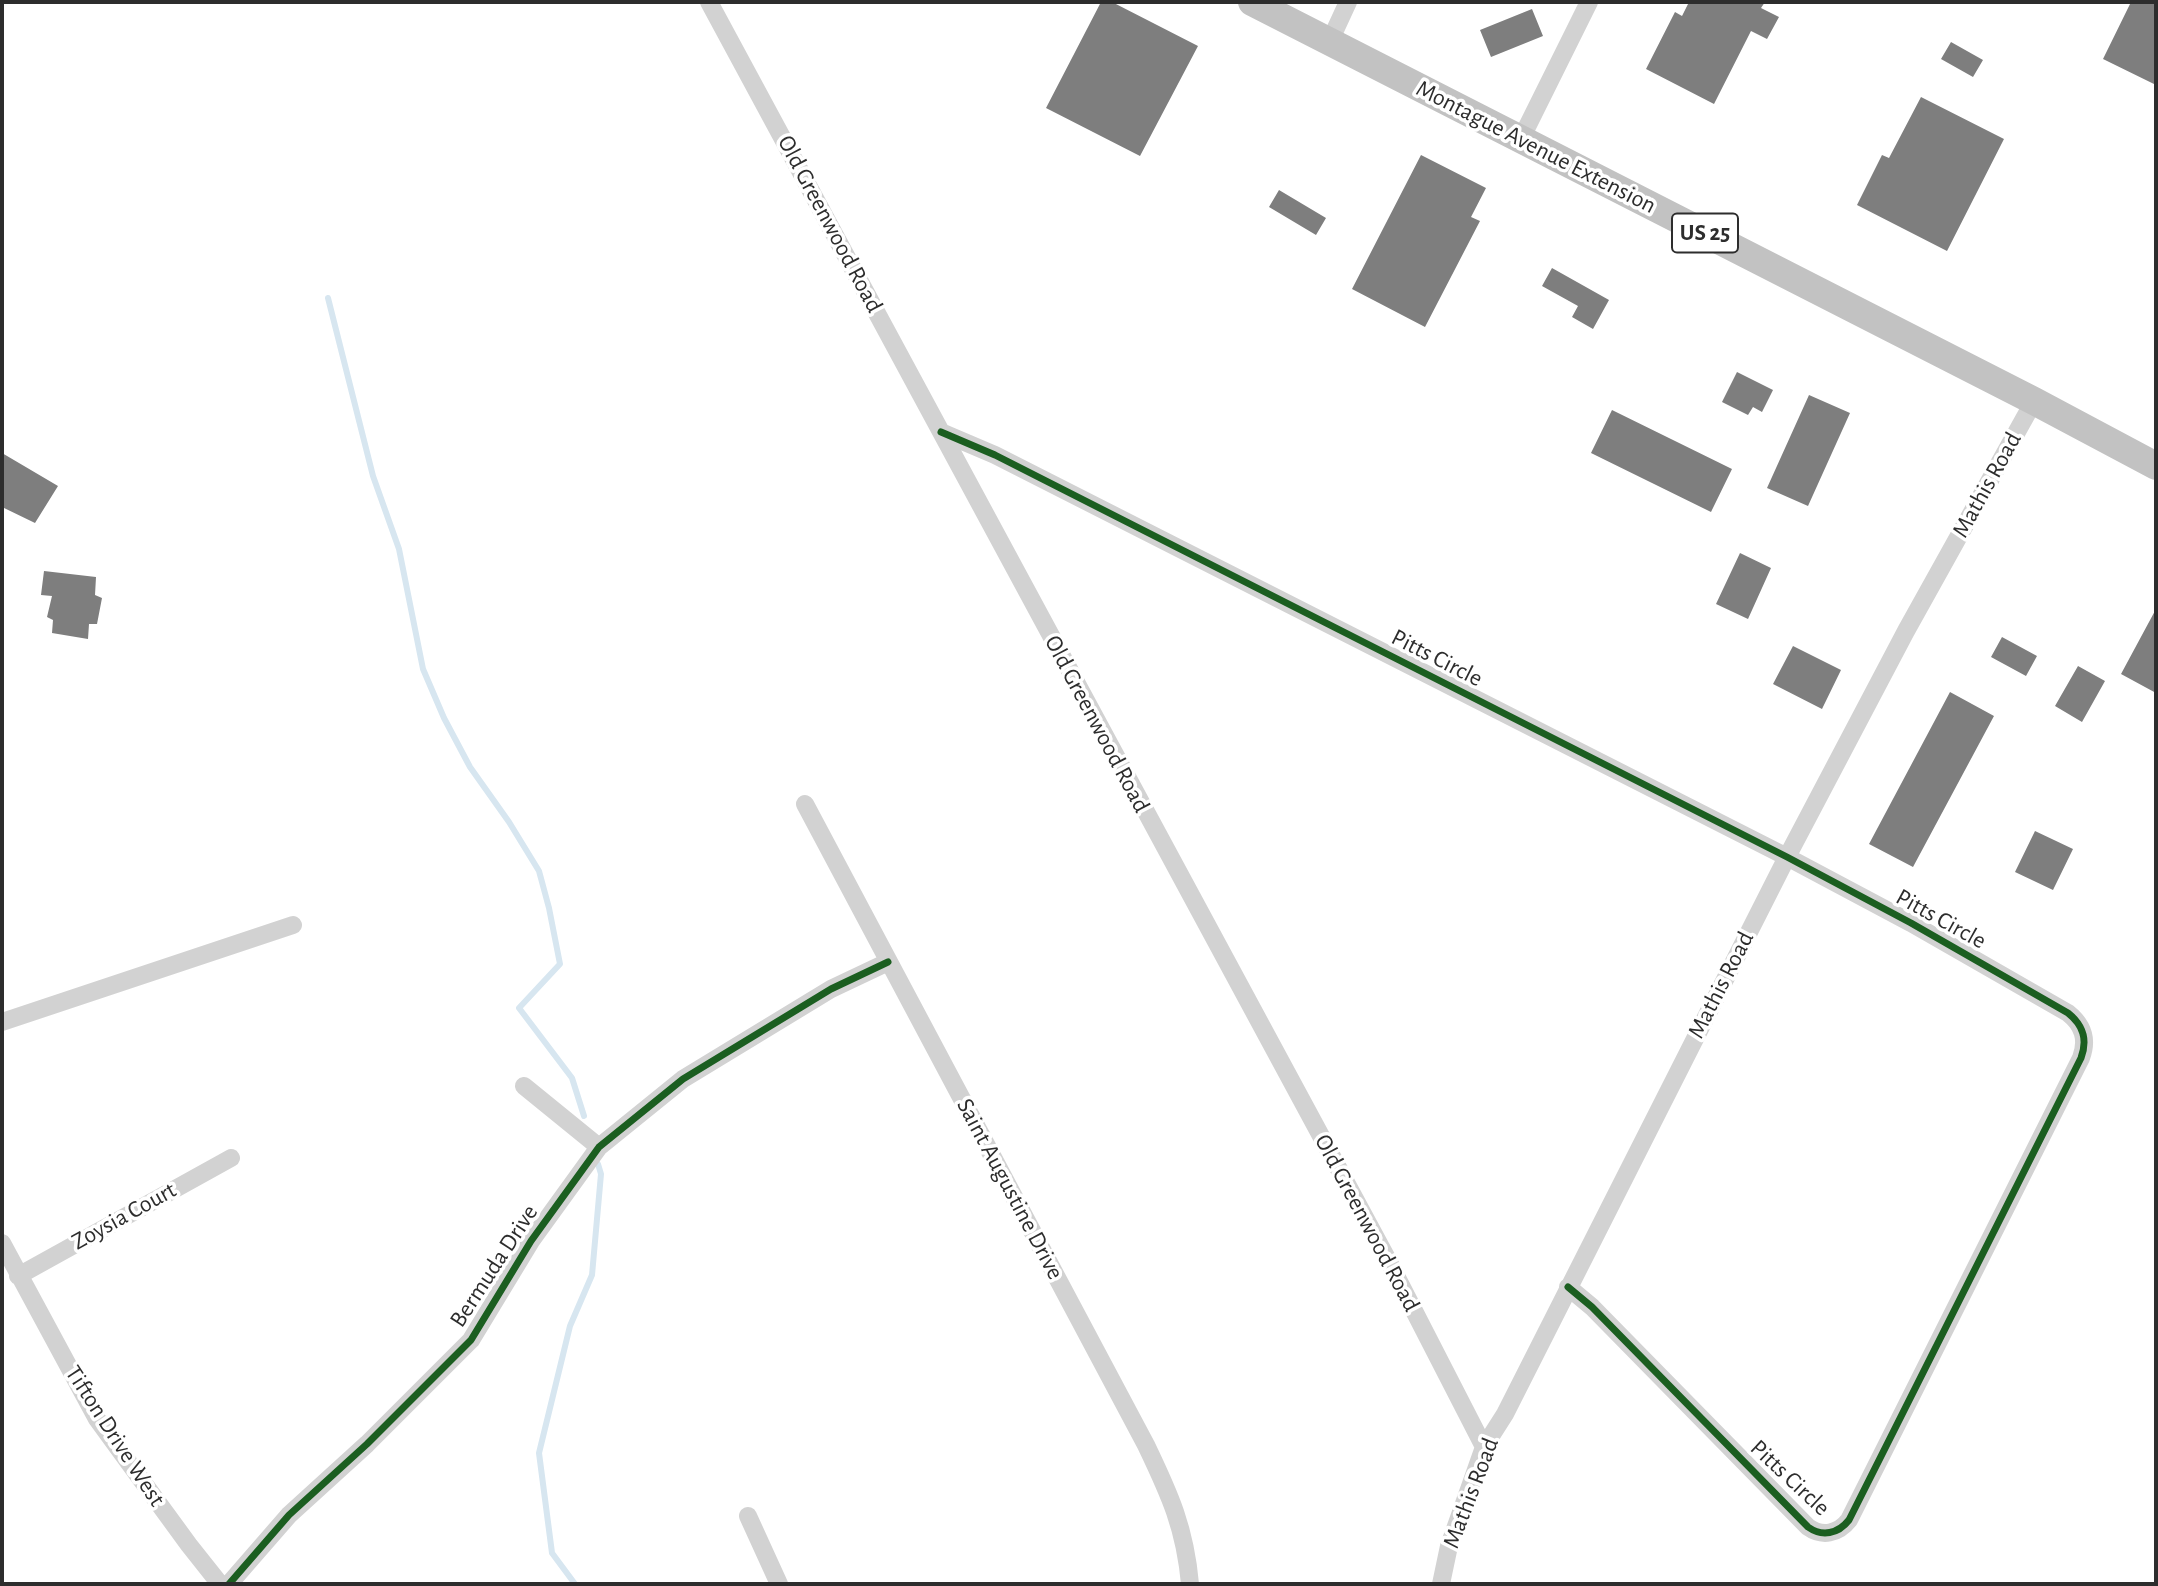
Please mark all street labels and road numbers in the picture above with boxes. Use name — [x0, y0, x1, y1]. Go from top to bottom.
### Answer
street label: Montague Avenue Extension — [1411, 74, 1661, 220]
street label: Old Greenwood Road — [771, 130, 889, 318]
road number: US 25 — [1672, 214, 1738, 252]
street label: Mathis Road — [1946, 427, 2028, 543]
street label: Pitts Circle — [1386, 623, 1488, 693]
street label: Old Greenwood Road — [1038, 630, 1156, 818]
street label: Pitts Circle — [1891, 882, 1991, 956]
street label: Mathis Road — [1682, 927, 1760, 1043]
street label: Saint Augustine Drive — [950, 1094, 1070, 1284]
street label: Old Greenwood Road — [1308, 1129, 1426, 1317]
street label: Zoysia Court — [67, 1176, 181, 1256]
street label: Bermuda Drive — [444, 1199, 544, 1333]
street label: Tifton Drive West — [59, 1360, 171, 1512]
street label: Mathis Road — [1437, 1434, 1505, 1552]
street label: Pitts Circle — [1744, 1434, 1836, 1522]

